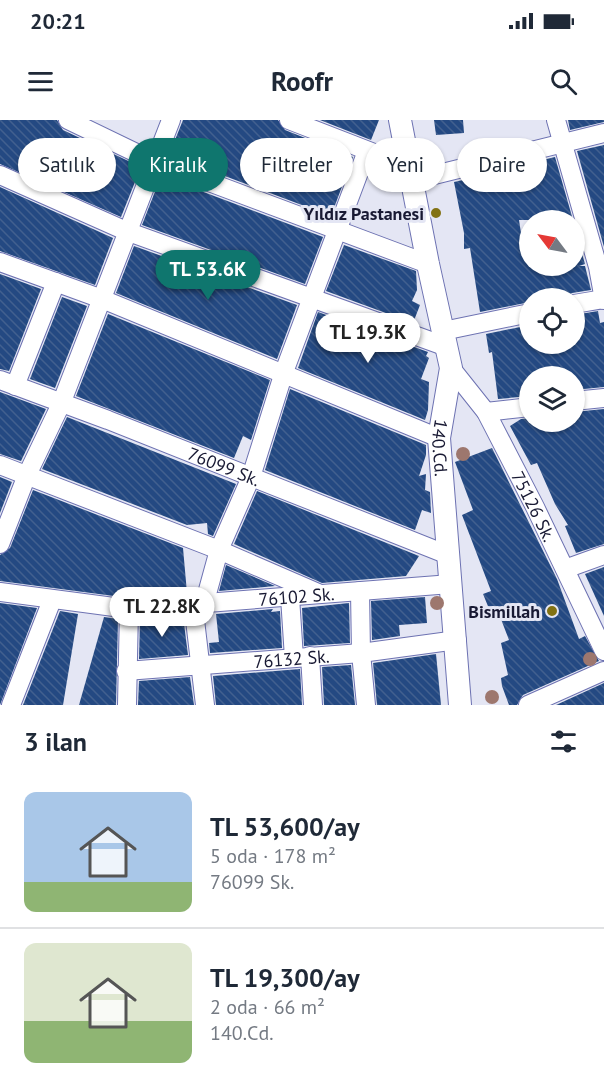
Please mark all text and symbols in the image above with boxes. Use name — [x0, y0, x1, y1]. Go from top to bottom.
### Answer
text: 20:21 — [30, 7, 86, 35]
text: Roofr — [271, 64, 333, 98]
icon: menu — [24, 65, 57, 98]
icon: search — [547, 65, 580, 98]
chip: Satılık — [18, 138, 116, 192]
chip: Kiralık — [128, 138, 228, 192]
chip: Filtreler — [240, 138, 353, 192]
chip: Yeni — [365, 138, 445, 192]
chip: Daire — [457, 138, 547, 192]
place label: Yıldız Pastanesi — [303, 202, 424, 225]
marker: Yıldız Pastanesi — [429, 206, 443, 220]
north arrow — [519, 210, 585, 276]
map controls — [519, 210, 585, 432]
pin: TL 53.6K — [146, 250, 270, 301]
text: TL 53.6K — [169, 256, 247, 282]
button: locate — [519, 288, 585, 354]
pin: TL 19.3K — [306, 313, 430, 364]
text: TL 19.3K — [329, 319, 407, 345]
button: layers — [519, 366, 585, 432]
street label: 140.Cd. — [427, 418, 454, 477]
street label: 76099 Sk. — [184, 441, 264, 491]
street label: 75126 Sk. — [507, 467, 561, 545]
street label: 76102 Sk. — [258, 582, 335, 610]
pin: TL 22.8K — [100, 587, 224, 638]
text: TL 22.8K — [123, 593, 201, 619]
place label: Bismillah — [468, 600, 540, 623]
marker: Bismillah — [545, 604, 559, 618]
street label: 76132 Sk. — [253, 644, 330, 673]
text: 3 ilan — [24, 725, 87, 758]
icon: filters — [547, 725, 580, 758]
text: TL 53,600/ay — [210, 810, 360, 843]
icon: home — [72, 816, 144, 888]
text: 5 oda · 178 m² — [210, 843, 336, 869]
text: 76099 Sk. — [210, 869, 294, 895]
text: TL 19,300/ay — [210, 961, 360, 994]
icon: home — [72, 967, 144, 1039]
text: 2 oda · 66 m² — [210, 994, 325, 1020]
text: 140.Cd. — [210, 1020, 273, 1046]

